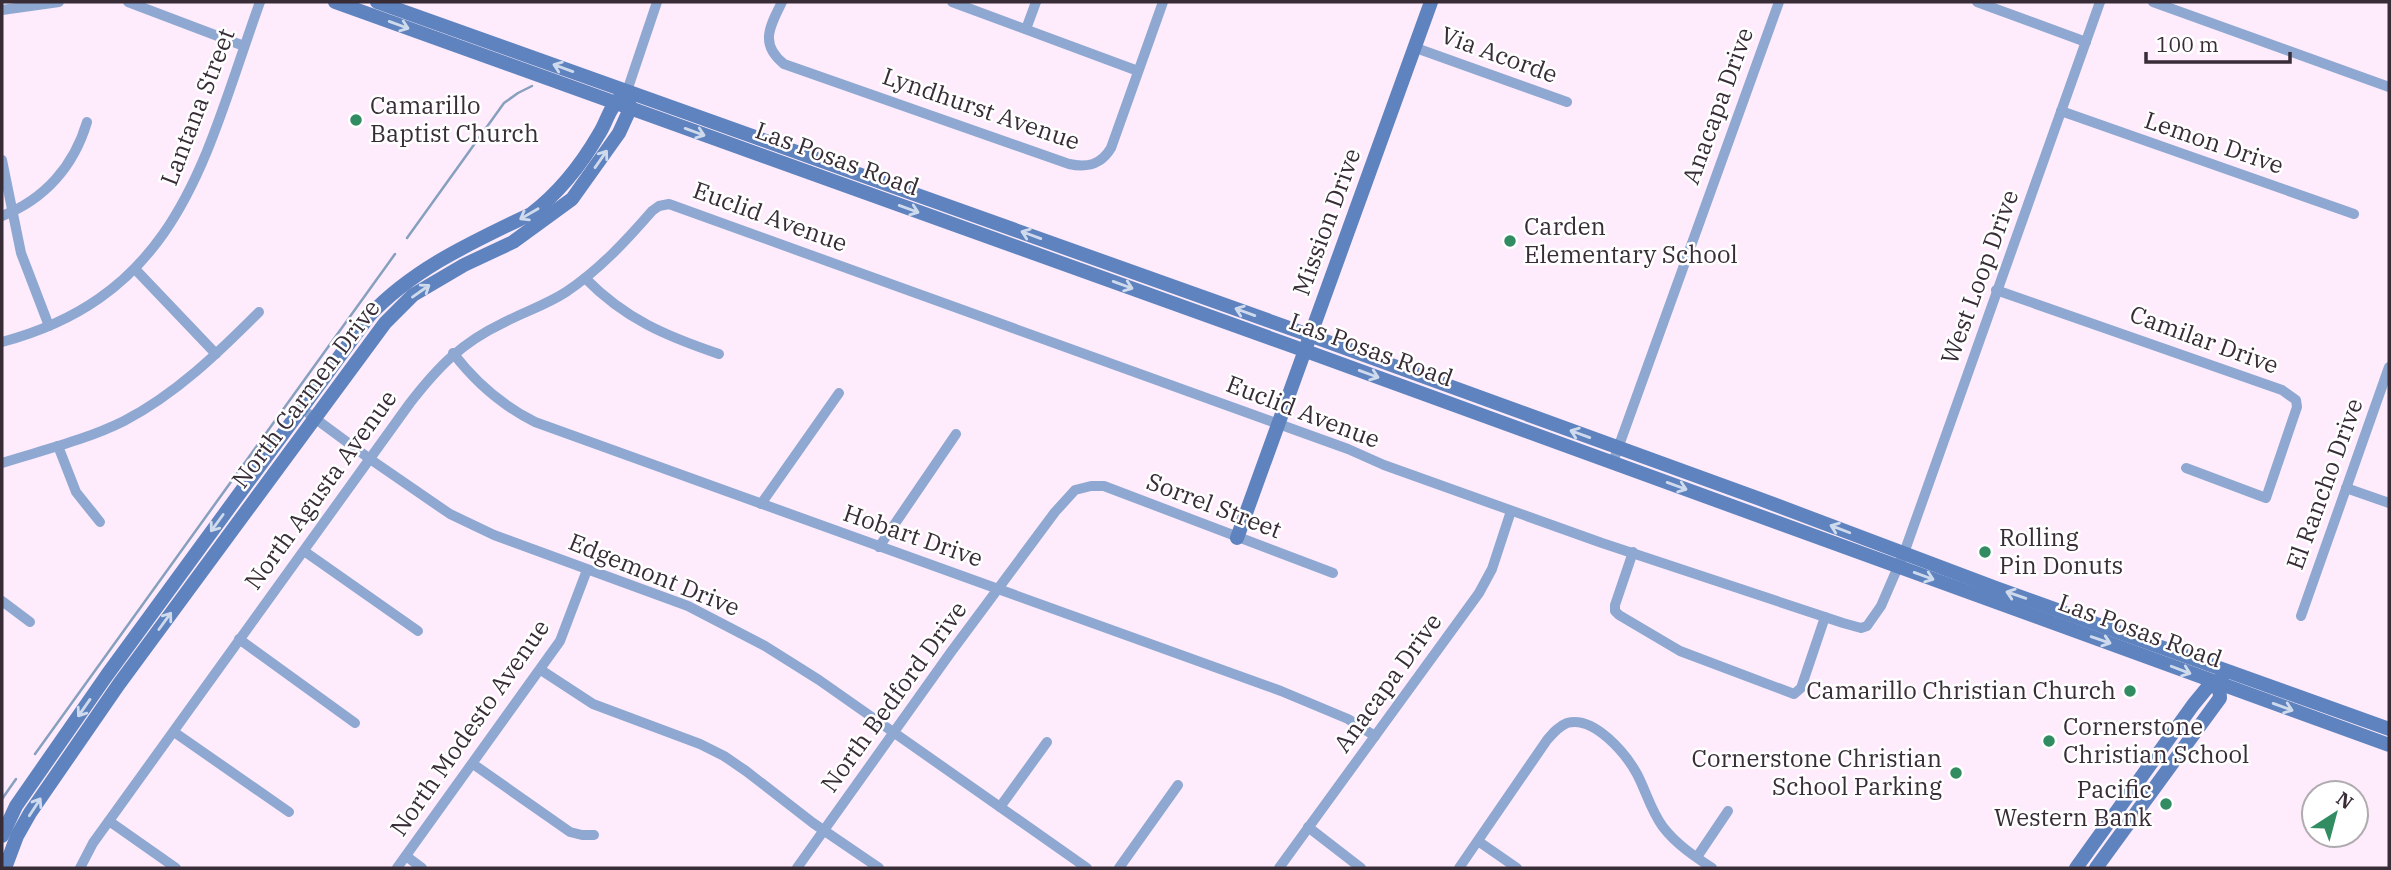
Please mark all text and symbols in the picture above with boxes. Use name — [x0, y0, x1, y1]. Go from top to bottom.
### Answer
street label: Via Acorde — [1437, 18, 1562, 90]
one-way arrow — [387, 20, 409, 32]
scale bar — [2146, 21, 2290, 65]
street label: Anacapa Drive — [1674, 23, 1760, 188]
street label: Lantana Street — [152, 24, 242, 190]
text: 100 m — [2156, 30, 2219, 58]
street label: Lyndhurst Avenue — [878, 59, 1084, 157]
one-way arrow — [553, 61, 574, 74]
place label: Camarillo Baptist Church — [370, 89, 539, 149]
street label: Lemon Drive — [2141, 103, 2288, 181]
marker: Camarillo Baptist Church — [348, 112, 364, 128]
street label: Las Posas Road — [751, 114, 924, 203]
one-way arrow — [683, 127, 705, 140]
street label: Mission Drive — [1285, 144, 1367, 300]
one-way arrow — [594, 150, 608, 169]
street label: Euclid Avenue — [689, 173, 852, 259]
street label: West Loop Drive — [1933, 185, 2025, 368]
one-way arrow — [897, 204, 919, 216]
one-way arrow — [519, 207, 539, 221]
place label: Carden Elementary School — [1524, 210, 1738, 270]
one-way arrow — [1020, 228, 1042, 240]
marker: Carden Elementary School — [1502, 233, 1518, 249]
one-way arrow — [1112, 280, 1134, 292]
one-way arrow — [410, 284, 430, 298]
street label: North Carmen Drive — [224, 293, 387, 494]
street label: Camilar Drive — [2126, 297, 2283, 381]
one-way arrow — [1234, 305, 1256, 318]
street label: Las Posas Road — [1285, 305, 1458, 394]
street label: Euclid Avenue — [1222, 367, 1385, 455]
one-way arrow — [1357, 369, 1379, 381]
street label: North Agusta Avenue — [237, 383, 403, 596]
street label: El Rancho Drive — [2278, 394, 2370, 574]
one-way arrow — [1570, 427, 1592, 439]
street label: Sorrel Street — [1142, 465, 1286, 545]
one-way arrow — [1666, 481, 1688, 493]
street label: Hobart Drive — [839, 496, 987, 574]
one-way arrow — [210, 514, 225, 532]
place label: Rolling Pin Donuts — [1999, 521, 2123, 581]
one-way arrow — [1830, 522, 1851, 535]
street label: Edgemont Drive — [564, 525, 745, 623]
marker: Rolling Pin Donuts — [1977, 544, 1993, 560]
one-way arrow — [1913, 571, 1935, 584]
street label: Las Posas Road — [2054, 586, 2227, 675]
one-way arrow — [2005, 588, 2027, 600]
street label: North Bedford Drive — [813, 594, 973, 798]
street label: Anacapa Drive — [1326, 606, 1448, 758]
one-way arrow — [158, 612, 172, 631]
street label: North Modesto Avenue — [382, 613, 556, 842]
one-way arrow — [2089, 635, 2111, 647]
one-way arrow — [2170, 664, 2192, 677]
place label: Camarillo Christian Church — [1806, 674, 2116, 706]
marker: Camarillo Christian Church — [2122, 683, 2138, 699]
one-way arrow — [77, 698, 91, 717]
one-way arrow — [2271, 702, 2293, 714]
place label: Cornerstone Christian School — [2063, 710, 2249, 770]
marker: Cornerstone Christian School — [2041, 733, 2057, 749]
place label: Cornerstone Christian School Parking — [1692, 742, 1942, 802]
marker: Cornerstone Christian School Parking — [1948, 765, 1964, 781]
place label: Pacific Western Bank — [1994, 773, 2152, 833]
north arrow — [2300, 779, 2370, 849]
text: N — [2332, 786, 2358, 814]
marker: Pacific Western Bank — [2158, 796, 2174, 812]
one-way arrow — [27, 798, 42, 817]

